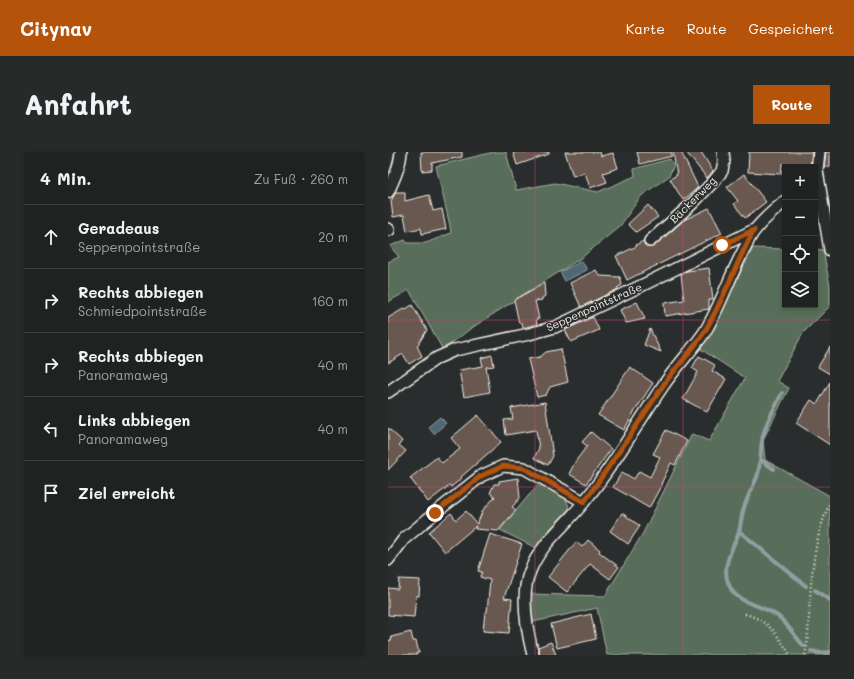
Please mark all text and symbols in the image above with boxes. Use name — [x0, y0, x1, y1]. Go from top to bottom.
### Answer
text: Citynav — [20, 16, 92, 41]
text: Karte — [626, 19, 665, 38]
text: Route — [687, 19, 727, 38]
text: Gespeichert — [749, 19, 834, 38]
button: Route — [753, 85, 830, 124]
text: Anfahrt — [24, 86, 132, 122]
map controls — [782, 164, 818, 308]
button: + — [782, 164, 818, 200]
text: 4 Min. — [40, 167, 91, 189]
text: Zu Fuß · 260 m — [254, 170, 348, 187]
street label: Bäckerweg — [666, 173, 719, 226]
button: − — [782, 200, 818, 236]
text: Geradeaus — [78, 218, 159, 238]
icon: ahead — [40, 226, 62, 248]
text: 20 m — [318, 228, 348, 245]
route start — [713, 236, 731, 254]
button: locate — [782, 236, 818, 272]
text: Seppenpointstraße — [78, 238, 200, 255]
button: layers — [782, 272, 818, 308]
street label: Seppenpointstraße — [543, 279, 644, 334]
text: Rechts abbiegen — [78, 282, 203, 302]
icon: right — [40, 290, 62, 312]
text: 160 m — [312, 292, 348, 309]
text: Schmiedpointstraße — [78, 302, 207, 319]
text: Rechts abbiegen — [78, 346, 203, 366]
icon: right — [40, 354, 62, 376]
text: 40 m — [318, 356, 348, 373]
text: Panoramaweg — [78, 366, 168, 383]
text: Links abbiegen — [78, 410, 190, 430]
icon: left — [40, 418, 62, 440]
text: 40 m — [318, 420, 348, 437]
text: Panoramaweg — [78, 430, 168, 447]
icon: arrive — [40, 482, 62, 504]
text: Ziel erreicht — [78, 483, 175, 503]
route end — [426, 504, 444, 522]

